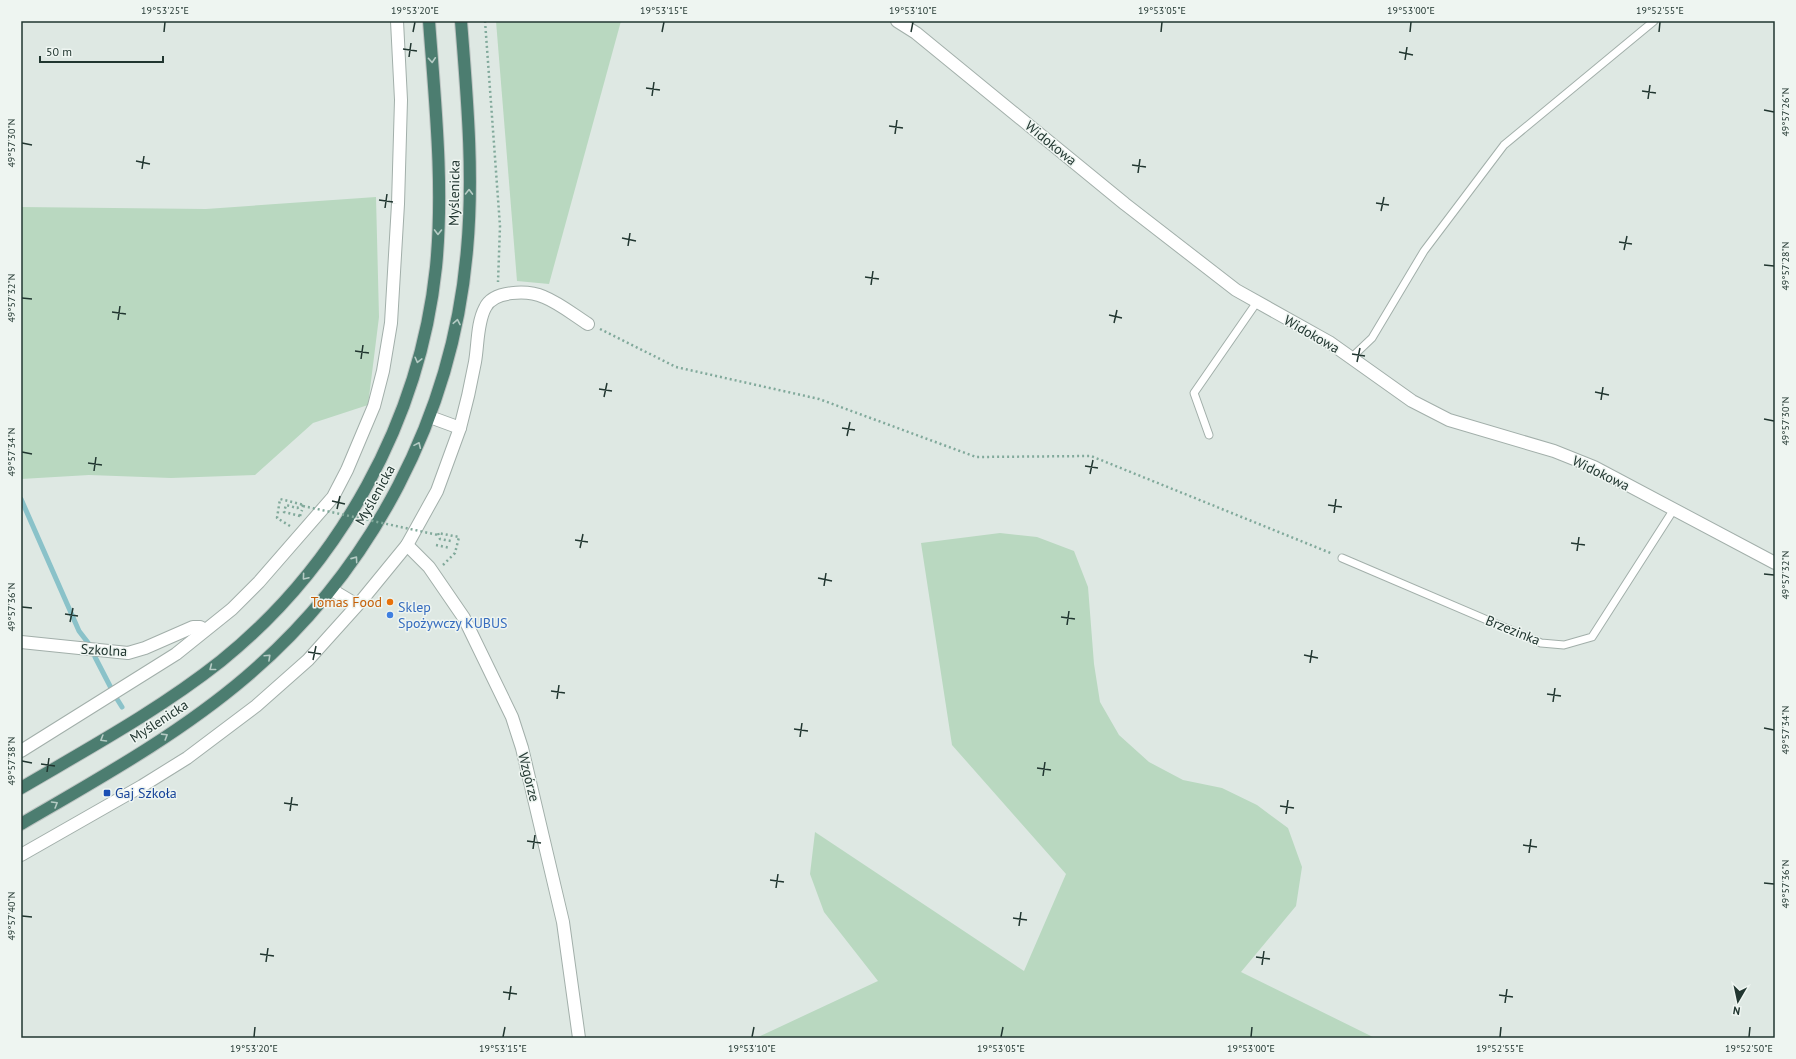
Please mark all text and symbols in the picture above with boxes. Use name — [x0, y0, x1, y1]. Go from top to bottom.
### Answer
text: 19°53'25"E — [141, 4, 189, 17]
text: 19°53'20"E — [391, 4, 439, 17]
text: 19°53'15"E — [640, 4, 688, 17]
text: 19°53'10"E — [889, 4, 937, 17]
text: 19°53'05"E — [1138, 4, 1186, 17]
text: 19°53'00"E — [1387, 4, 1435, 17]
text: 19°52'55"E — [1636, 4, 1684, 17]
scale bar — [40, 38, 163, 64]
text: 50 m — [46, 44, 72, 59]
one-way arrow — [428, 57, 437, 63]
text: 49°57'26"N — [1779, 87, 1792, 137]
street label: Widokowa — [1021, 117, 1081, 169]
text: 49°57'30"N — [5, 118, 18, 168]
street label: Myślenicka — [444, 160, 464, 226]
one-way arrow — [465, 189, 473, 195]
one-way arrow — [434, 229, 442, 235]
text: 49°57'28"N — [1779, 241, 1792, 291]
text: 49°57'32"N — [5, 273, 18, 323]
street label: Widokowa — [1281, 311, 1343, 357]
one-way arrow — [452, 318, 461, 325]
one-way arrow — [414, 356, 423, 363]
text: 49°57'30"N — [1779, 396, 1792, 446]
text: 49°57'34"N — [5, 427, 18, 477]
one-way arrow — [413, 442, 421, 450]
street label: Widokowa — [1569, 451, 1633, 495]
street label: Myślenicka — [351, 462, 399, 528]
text: 49°57'32"N — [1779, 550, 1792, 600]
one-way arrow — [350, 556, 357, 563]
one-way arrow — [303, 573, 310, 580]
text: 49°57'36"N — [5, 582, 18, 632]
place label: Tomas Food — [311, 593, 382, 611]
marker: Tomas Food — [385, 597, 395, 607]
place label: Sklep Spożywczy KUBUS — [398, 598, 508, 632]
marker: Sklep Spożywczy KUBUS — [385, 610, 395, 620]
street label: Brzezinka — [1483, 611, 1543, 649]
street label: Szkolna — [80, 640, 128, 660]
one-way arrow — [264, 655, 271, 662]
one-way arrow — [209, 663, 216, 670]
street label: Myślenicka — [126, 695, 192, 747]
text: 49°57'34"N — [1779, 705, 1792, 755]
one-way arrow — [161, 734, 168, 741]
one-way arrow — [100, 735, 107, 742]
text: 49°57'38"N — [5, 736, 18, 786]
street label: Wzgórze — [514, 751, 544, 803]
place label: Gaj Szkoła — [115, 784, 177, 802]
marker: Gaj Szkoła — [102, 788, 112, 798]
one-way arrow — [51, 802, 58, 809]
text: 49°57'36"N — [1779, 859, 1792, 909]
text: 49°57'40"N — [5, 891, 18, 941]
north arrow — [1718, 981, 1758, 1021]
text: N — [1732, 1003, 1741, 1018]
text: 19°53'20"E — [230, 1042, 278, 1055]
text: 19°53'15"E — [479, 1042, 527, 1055]
text: 19°53'10"E — [728, 1042, 776, 1055]
text: 19°53'05"E — [977, 1042, 1025, 1055]
text: 19°53'00"E — [1227, 1042, 1275, 1055]
text: 19°52'55"E — [1476, 1042, 1524, 1055]
text: 19°52'50"E — [1725, 1042, 1773, 1055]

